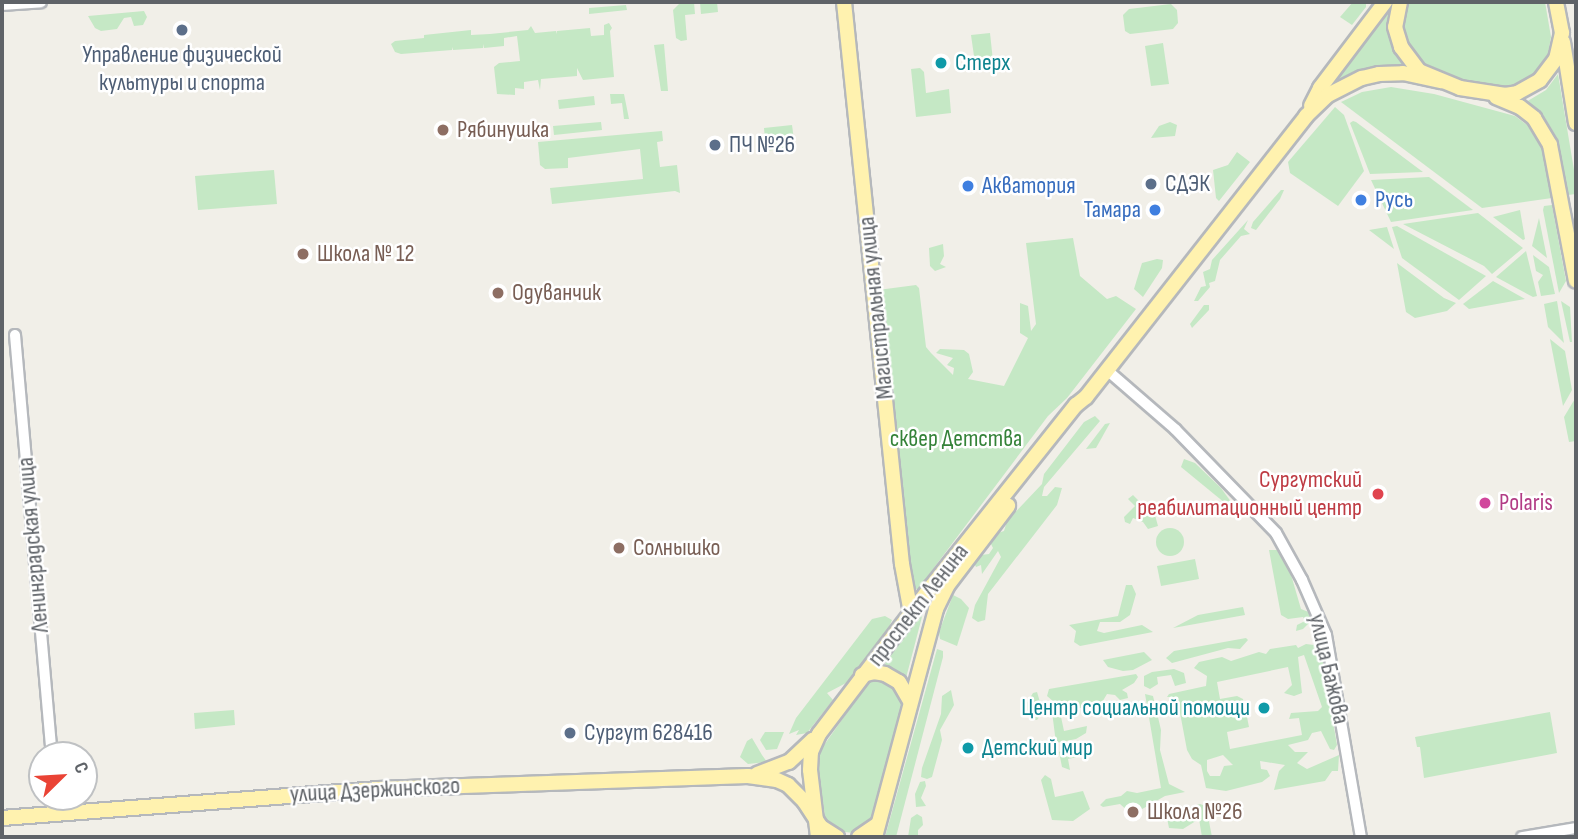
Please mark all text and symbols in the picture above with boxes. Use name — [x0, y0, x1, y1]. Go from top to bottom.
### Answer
marker: Управление физической культуры и спорта — [174, 22, 190, 38]
place label: Управление физической культуры и спорта — [82, 41, 282, 97]
place label: Стерх — [955, 49, 1010, 77]
marker: Стерх — [933, 55, 949, 71]
place label: Рябинушка — [457, 116, 549, 144]
marker: Рябинушка — [435, 122, 451, 138]
place label: ПЧ №26 — [729, 131, 795, 159]
marker: ПЧ №26 — [707, 137, 723, 153]
place label: СДЭК — [1165, 170, 1210, 198]
place label: Акватория — [982, 172, 1076, 200]
marker: СДЭК — [1143, 176, 1159, 192]
marker: Акватория — [960, 178, 976, 194]
place label: Русь — [1375, 186, 1413, 214]
marker: Русь — [1353, 192, 1369, 208]
place label: Тамара — [1083, 196, 1141, 224]
marker: Тамара — [1147, 202, 1163, 218]
street label: Магистральная улица — [852, 215, 900, 401]
place label: Школа № 12 — [317, 240, 414, 268]
marker: Школа № 12 — [295, 246, 311, 262]
place label: Одуванчик — [512, 279, 601, 307]
marker: Одуванчик — [490, 285, 506, 301]
park label: сквер Детства — [890, 425, 1022, 453]
street label: Ленинградская улица — [11, 456, 55, 634]
place label: Сургутский реабилитационный центр — [1137, 466, 1362, 522]
marker: Сургутский реабилитационный центр — [1368, 484, 1388, 504]
place label: Polaris — [1499, 489, 1553, 517]
marker: Polaris — [1477, 495, 1493, 511]
place label: Солнышко — [633, 534, 721, 562]
street label: проспект Ленина — [861, 538, 975, 672]
marker: Солнышко — [611, 540, 627, 556]
street label: улица Бажова — [1302, 611, 1356, 727]
place label: Центр социальной помощи — [1021, 694, 1250, 722]
marker: Центр социальной помощи — [1256, 700, 1272, 716]
place label: Сургут 628416 — [584, 719, 713, 747]
marker: Сургут 628416 — [562, 725, 578, 741]
place label: Детский мир — [982, 734, 1093, 762]
marker: Детский мир — [960, 740, 976, 756]
north arrow — [28, 741, 98, 811]
text: С — [68, 759, 93, 777]
street label: улица Дзержинского — [289, 771, 461, 809]
place label: Школа №26 — [1147, 798, 1242, 826]
marker: Школа №26 — [1125, 804, 1141, 820]

